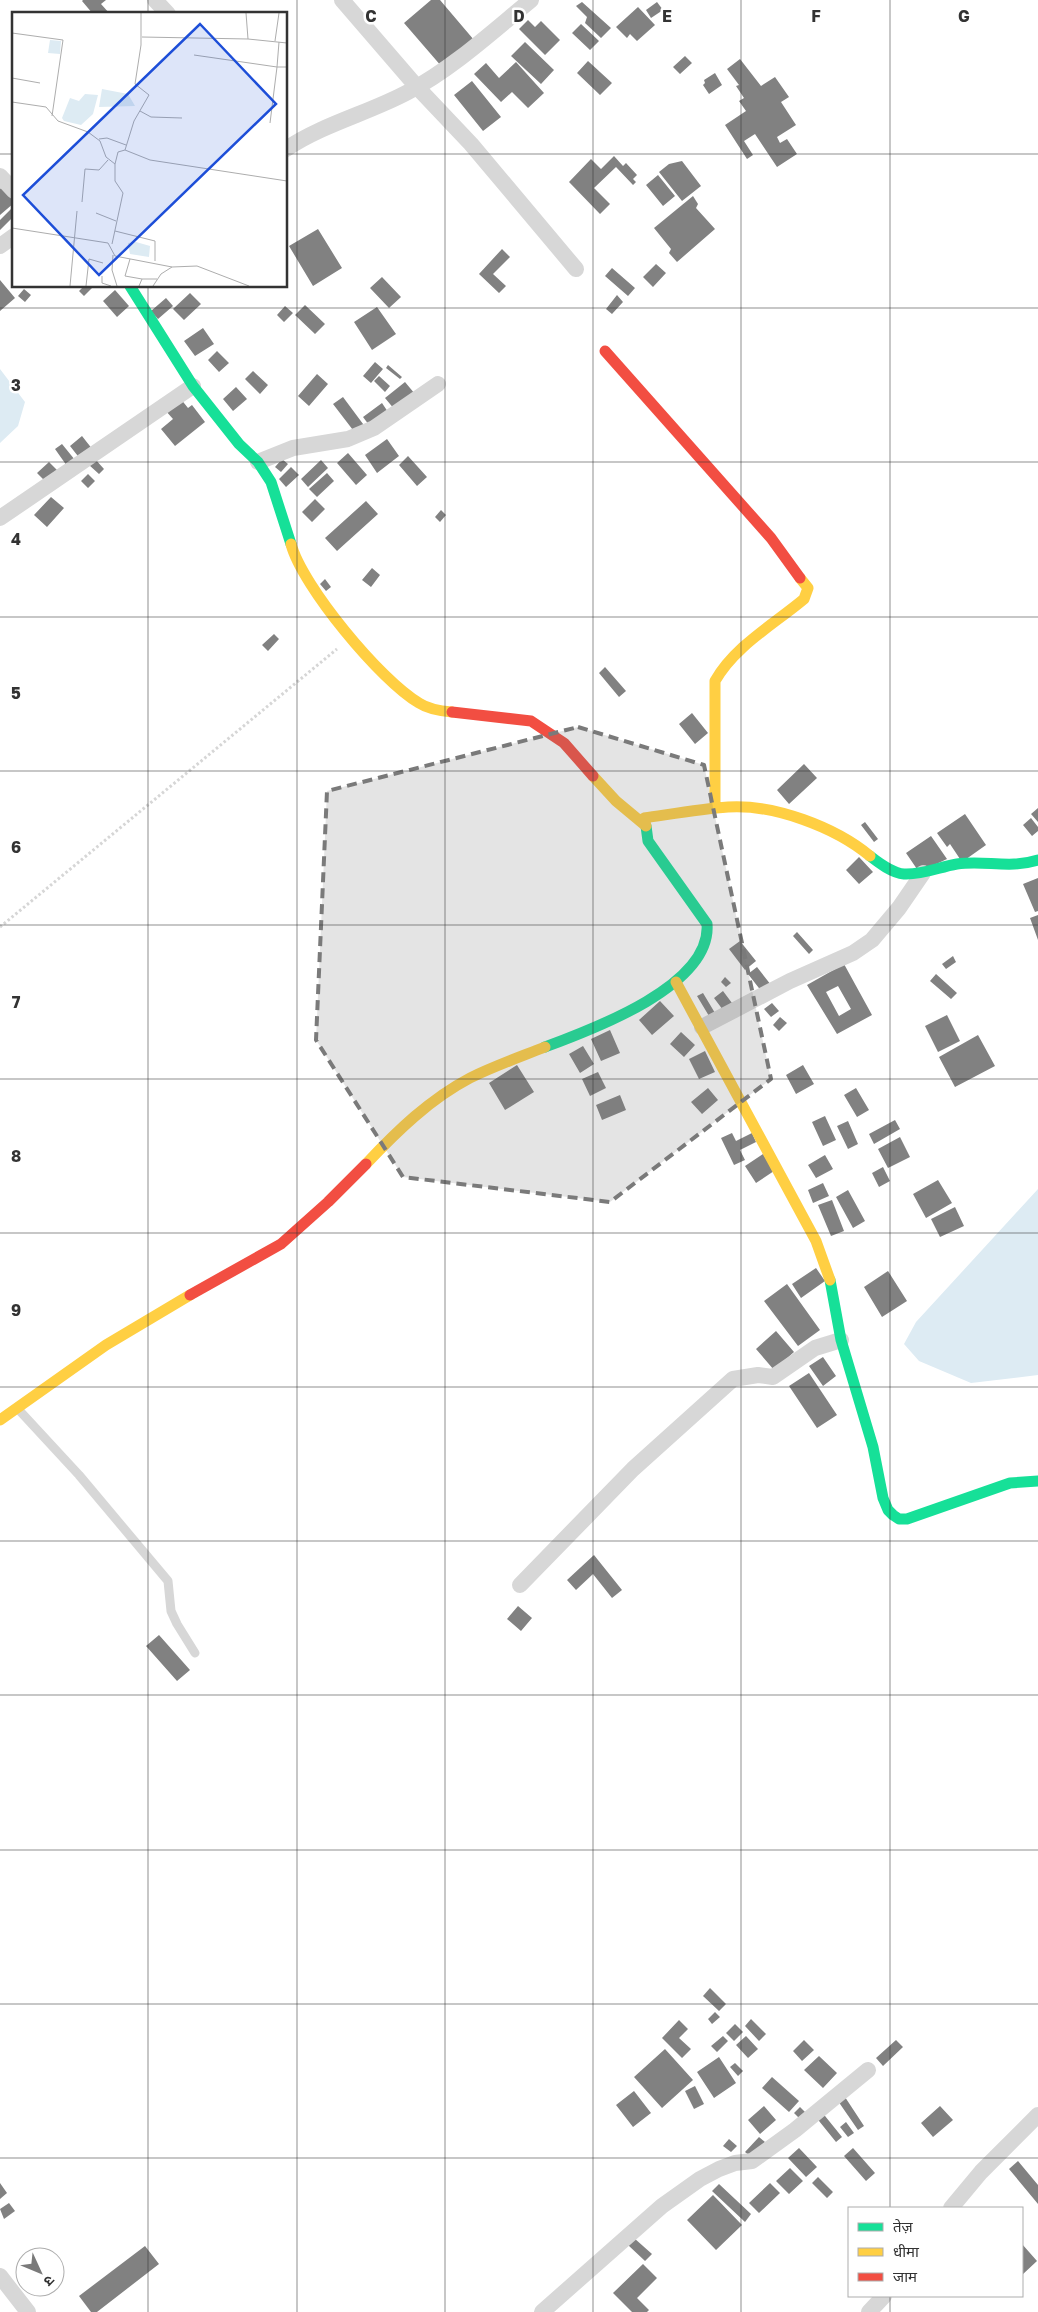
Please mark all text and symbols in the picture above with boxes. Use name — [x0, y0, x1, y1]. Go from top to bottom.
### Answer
text: C — [365, 6, 377, 26]
text: D — [513, 6, 525, 26]
text: E — [662, 6, 672, 26]
text: F — [811, 6, 821, 26]
text: G — [958, 6, 970, 26]
inset map — [12, 12, 288, 288]
text: 3 — [11, 375, 21, 395]
text: 4 — [11, 529, 21, 549]
text: 5 — [11, 683, 21, 703]
text: 6 — [11, 837, 21, 857]
text: 7 — [12, 992, 21, 1012]
text: 8 — [11, 1146, 21, 1166]
text: 9 — [11, 1300, 21, 1320]
legend — [848, 2207, 1023, 2297]
text: तेज़ — [893, 2217, 914, 2235]
text: धीमा — [893, 2242, 920, 2260]
north arrow — [15, 2247, 65, 2297]
text: जाम — [893, 2267, 918, 2285]
text: उ — [40, 2273, 59, 2291]

